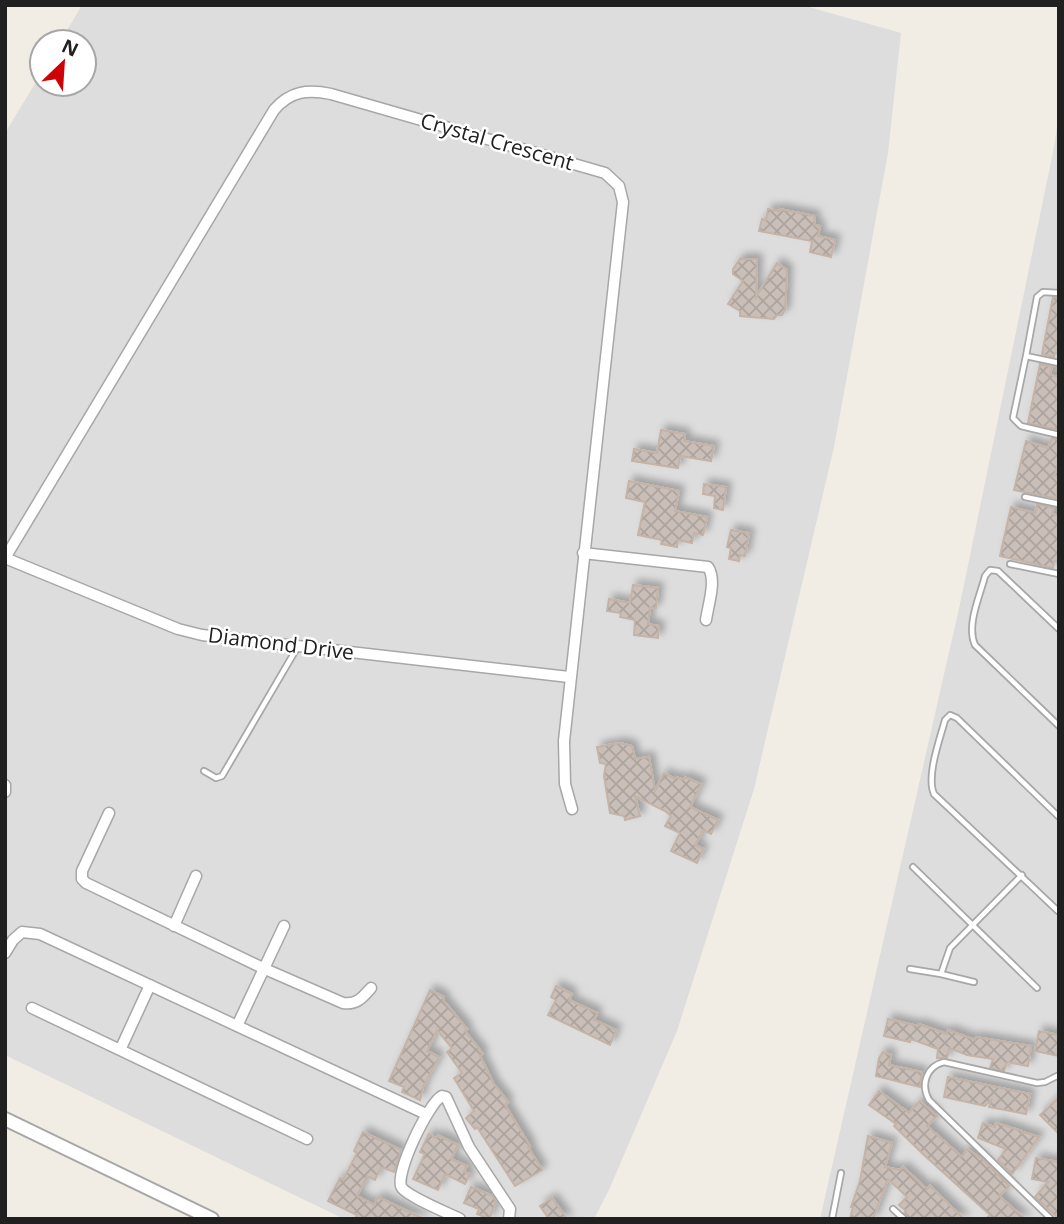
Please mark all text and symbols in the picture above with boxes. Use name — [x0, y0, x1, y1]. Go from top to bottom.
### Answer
north arrow — [28, 28, 98, 98]
text: N — [58, 33, 83, 63]
street label: Crystal Crescent — [417, 106, 577, 176]
street label: Diamond Drive — [207, 620, 356, 666]

